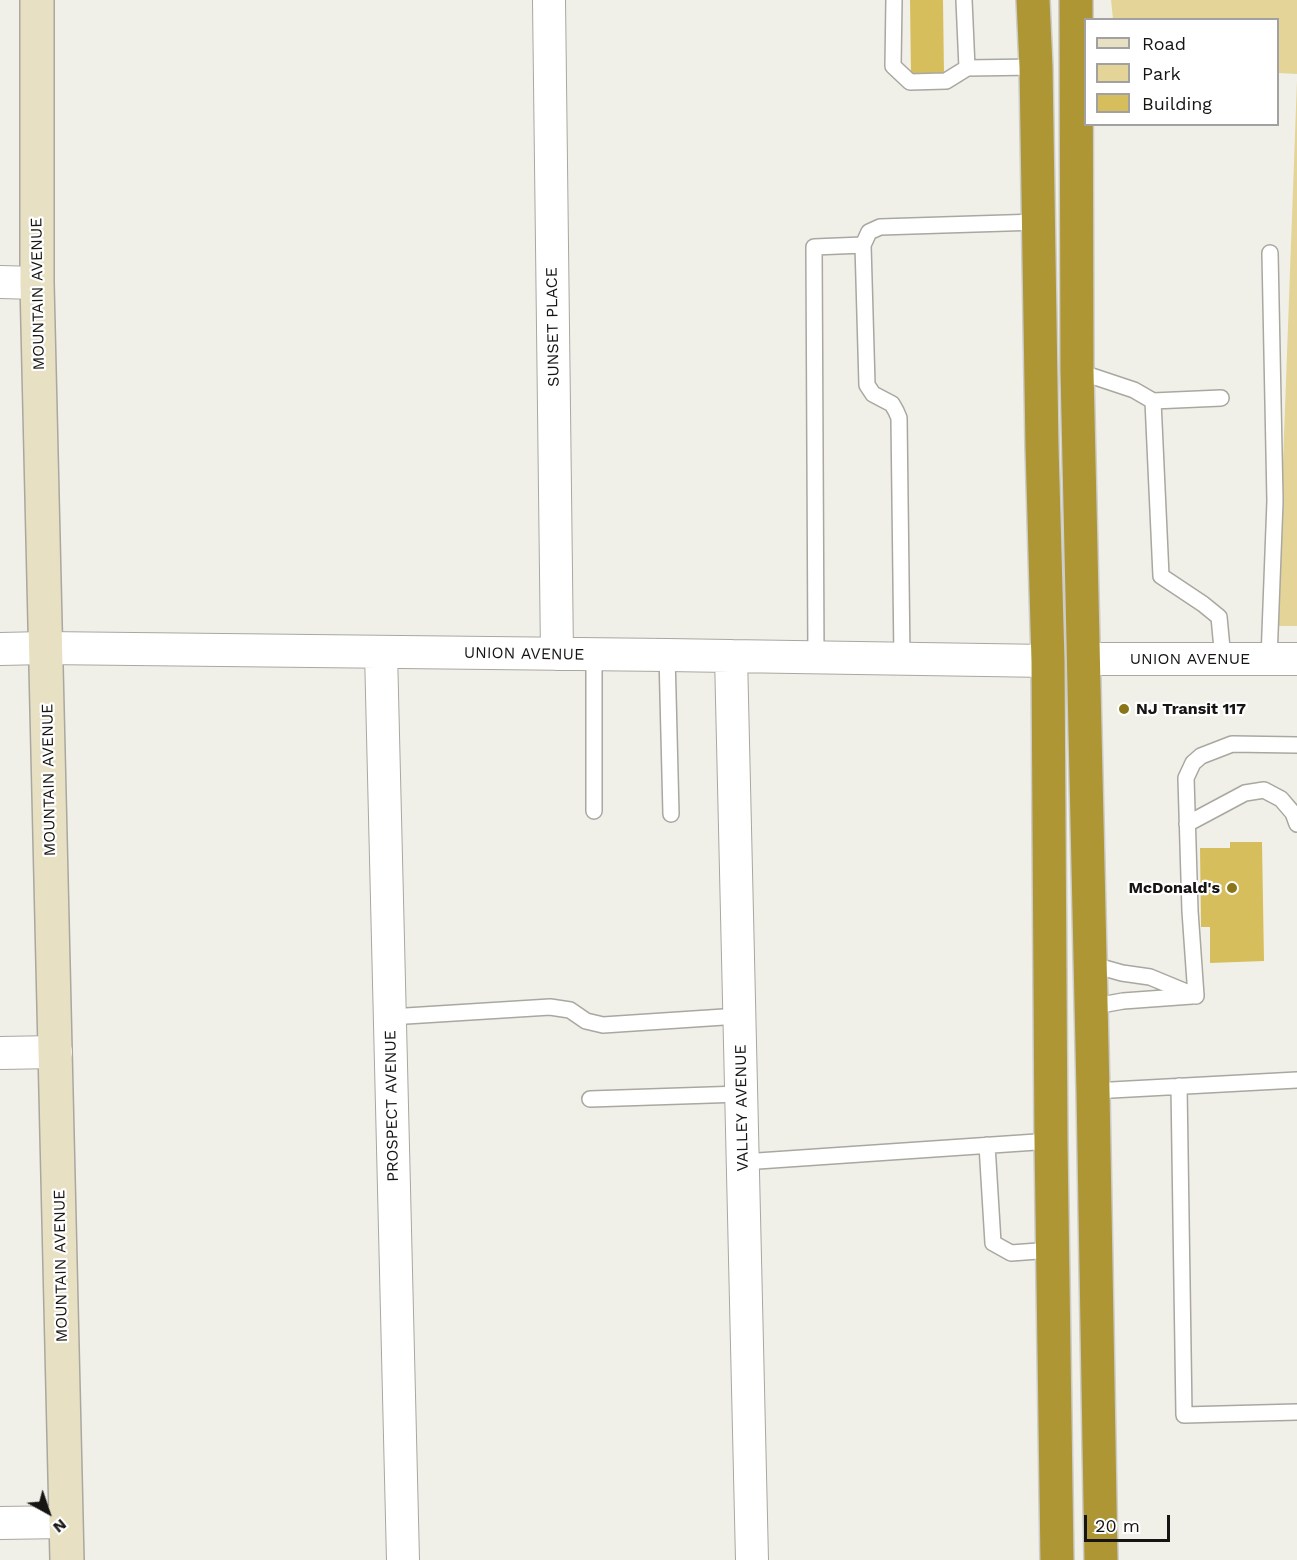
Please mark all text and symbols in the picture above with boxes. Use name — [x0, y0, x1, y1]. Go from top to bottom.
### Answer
legend — [1084, 18, 1279, 126]
text: Road — [1142, 33, 1186, 54]
text: Park — [1142, 63, 1181, 84]
text: Building — [1142, 93, 1212, 114]
street label: MOUNTAIN AVENUE — [27, 217, 49, 371]
street label: SUNSET PLACE — [542, 267, 564, 387]
street label: UNION AVENUE — [464, 643, 584, 665]
street label: UNION AVENUE — [1130, 649, 1250, 669]
place label: NJ Transit 117 — [1136, 699, 1246, 719]
marker: NJ Transit 117 — [1117, 702, 1131, 716]
street label: MOUNTAIN AVENUE — [38, 703, 60, 857]
place label: McDonald's — [1128, 878, 1220, 898]
marker: McDonald's — [1225, 881, 1239, 895]
street label: PROSPECT AVENUE — [381, 1030, 403, 1182]
street label: VALLEY AVENUE — [731, 1044, 753, 1172]
street label: MOUNTAIN AVENUE — [50, 1189, 72, 1343]
north arrow — [18, 1482, 78, 1542]
scale bar — [1087, 1503, 1172, 1541]
text: N — [49, 1515, 71, 1537]
text: 20 m — [1095, 1515, 1140, 1536]

